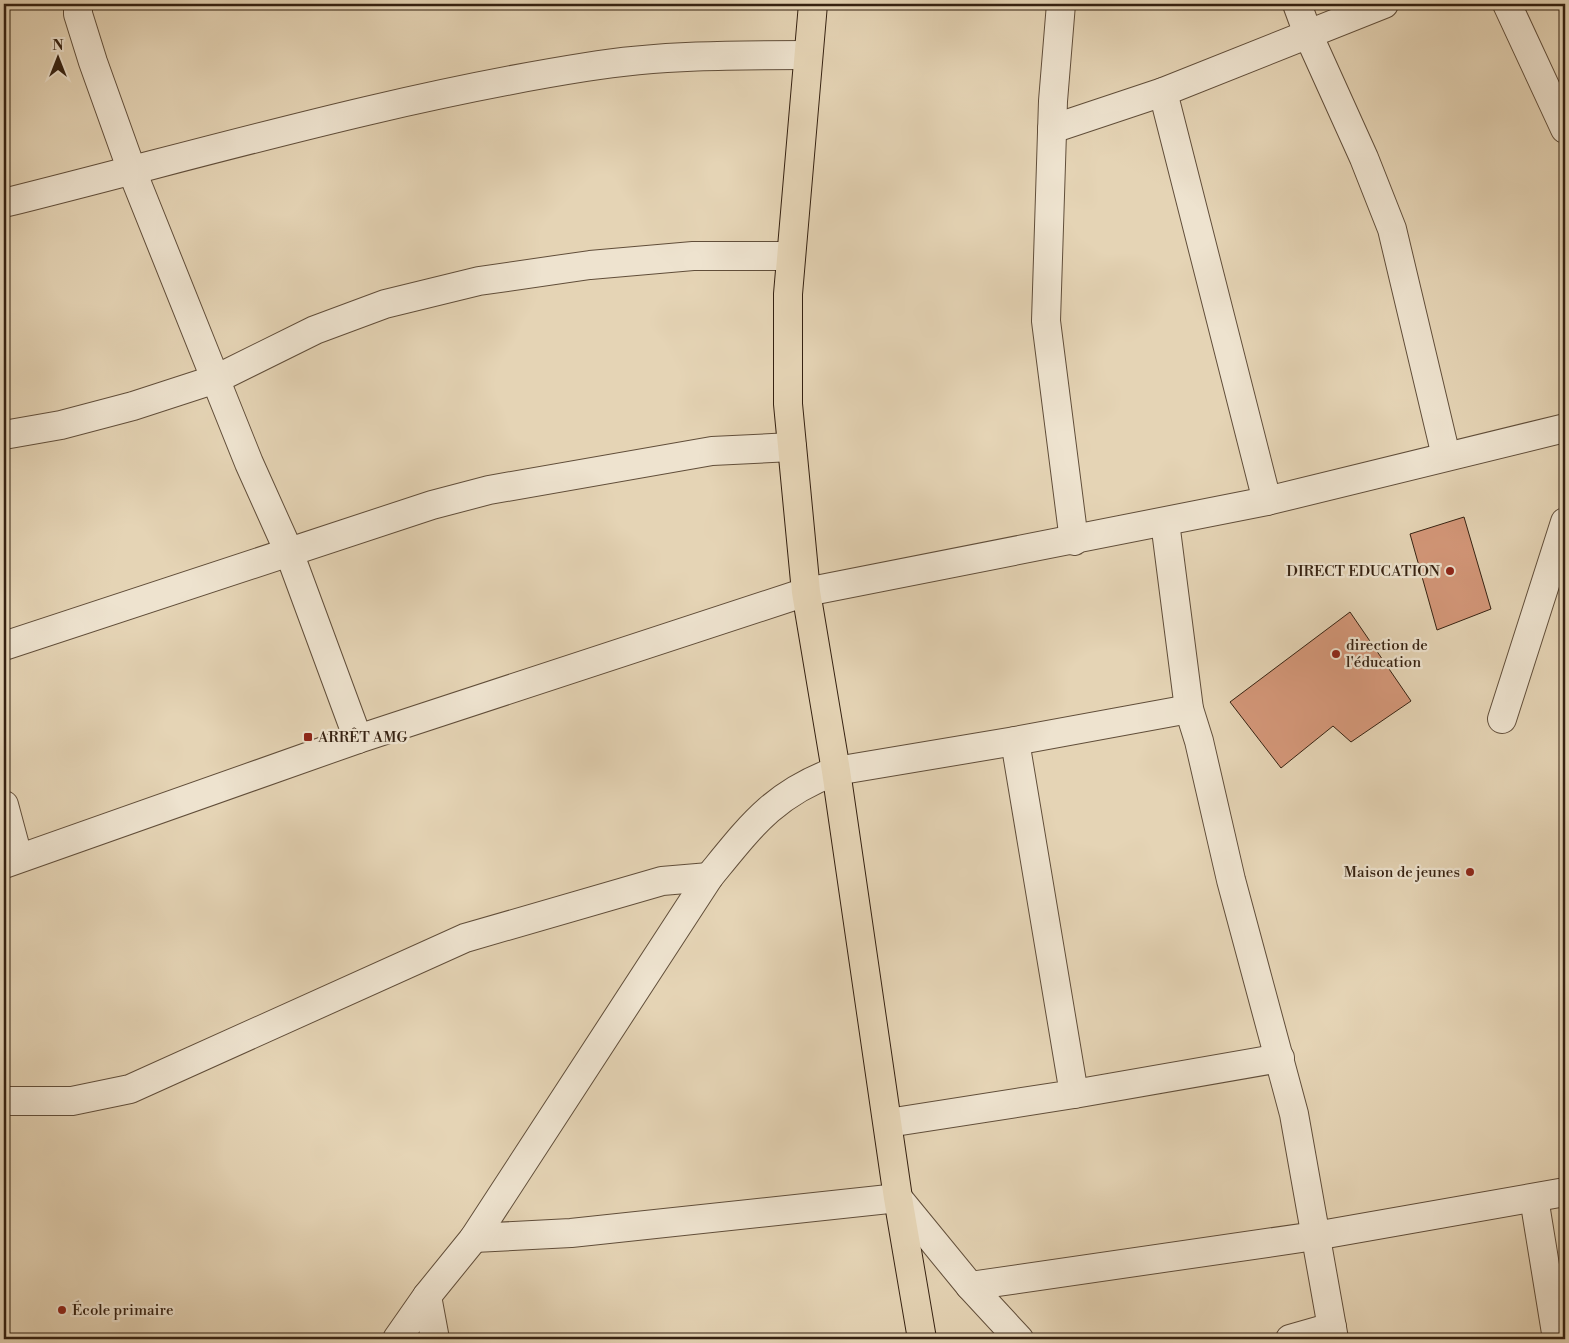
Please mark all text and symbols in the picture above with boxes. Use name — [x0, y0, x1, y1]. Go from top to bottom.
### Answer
north arrow — [32, 32, 82, 82]
text: N — [52, 37, 64, 55]
place label: DIRECT EDUCATION — [1286, 562, 1440, 581]
marker: DIRECT EDUCATION — [1444, 565, 1456, 577]
place label: direction de l'éducation — [1346, 636, 1428, 672]
marker: direction de l'éducation — [1330, 648, 1342, 660]
place label: ARRÊT AMG — [317, 727, 407, 747]
marker: ARRÊT AMG — [302, 731, 314, 743]
place label: Maison de jeunes — [1344, 863, 1460, 882]
marker: Maison de jeunes — [1464, 866, 1476, 878]
place label: École primaire — [72, 1300, 174, 1320]
marker: École primaire — [56, 1304, 68, 1316]

